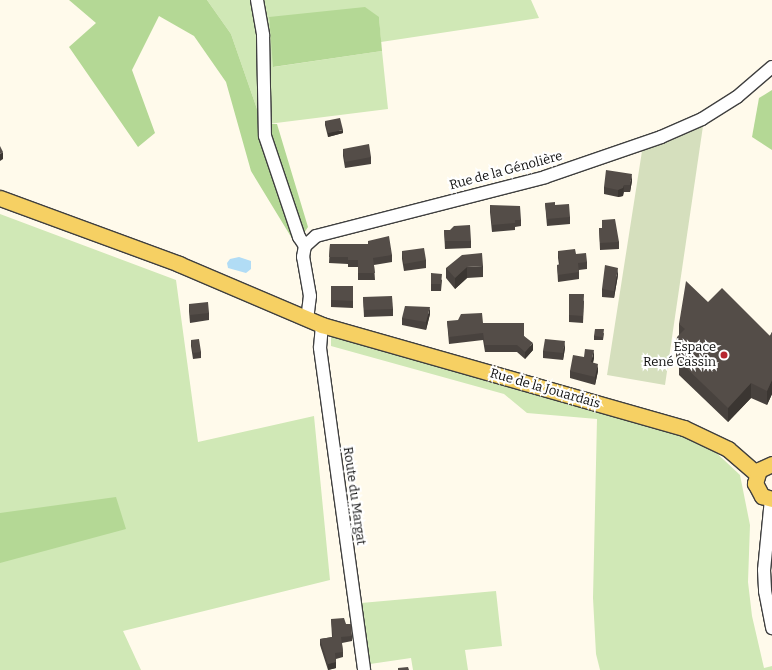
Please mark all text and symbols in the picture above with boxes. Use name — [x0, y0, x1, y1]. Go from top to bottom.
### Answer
street label: Rue de la Génolière — [448, 148, 564, 194]
place label: Espace René Cassin — [643, 340, 716, 371]
marker: Espace René Cassin — [719, 350, 729, 360]
street label: Rue de la Jouardais — [488, 366, 602, 412]
street label: Route du Margat — [339, 446, 369, 546]

